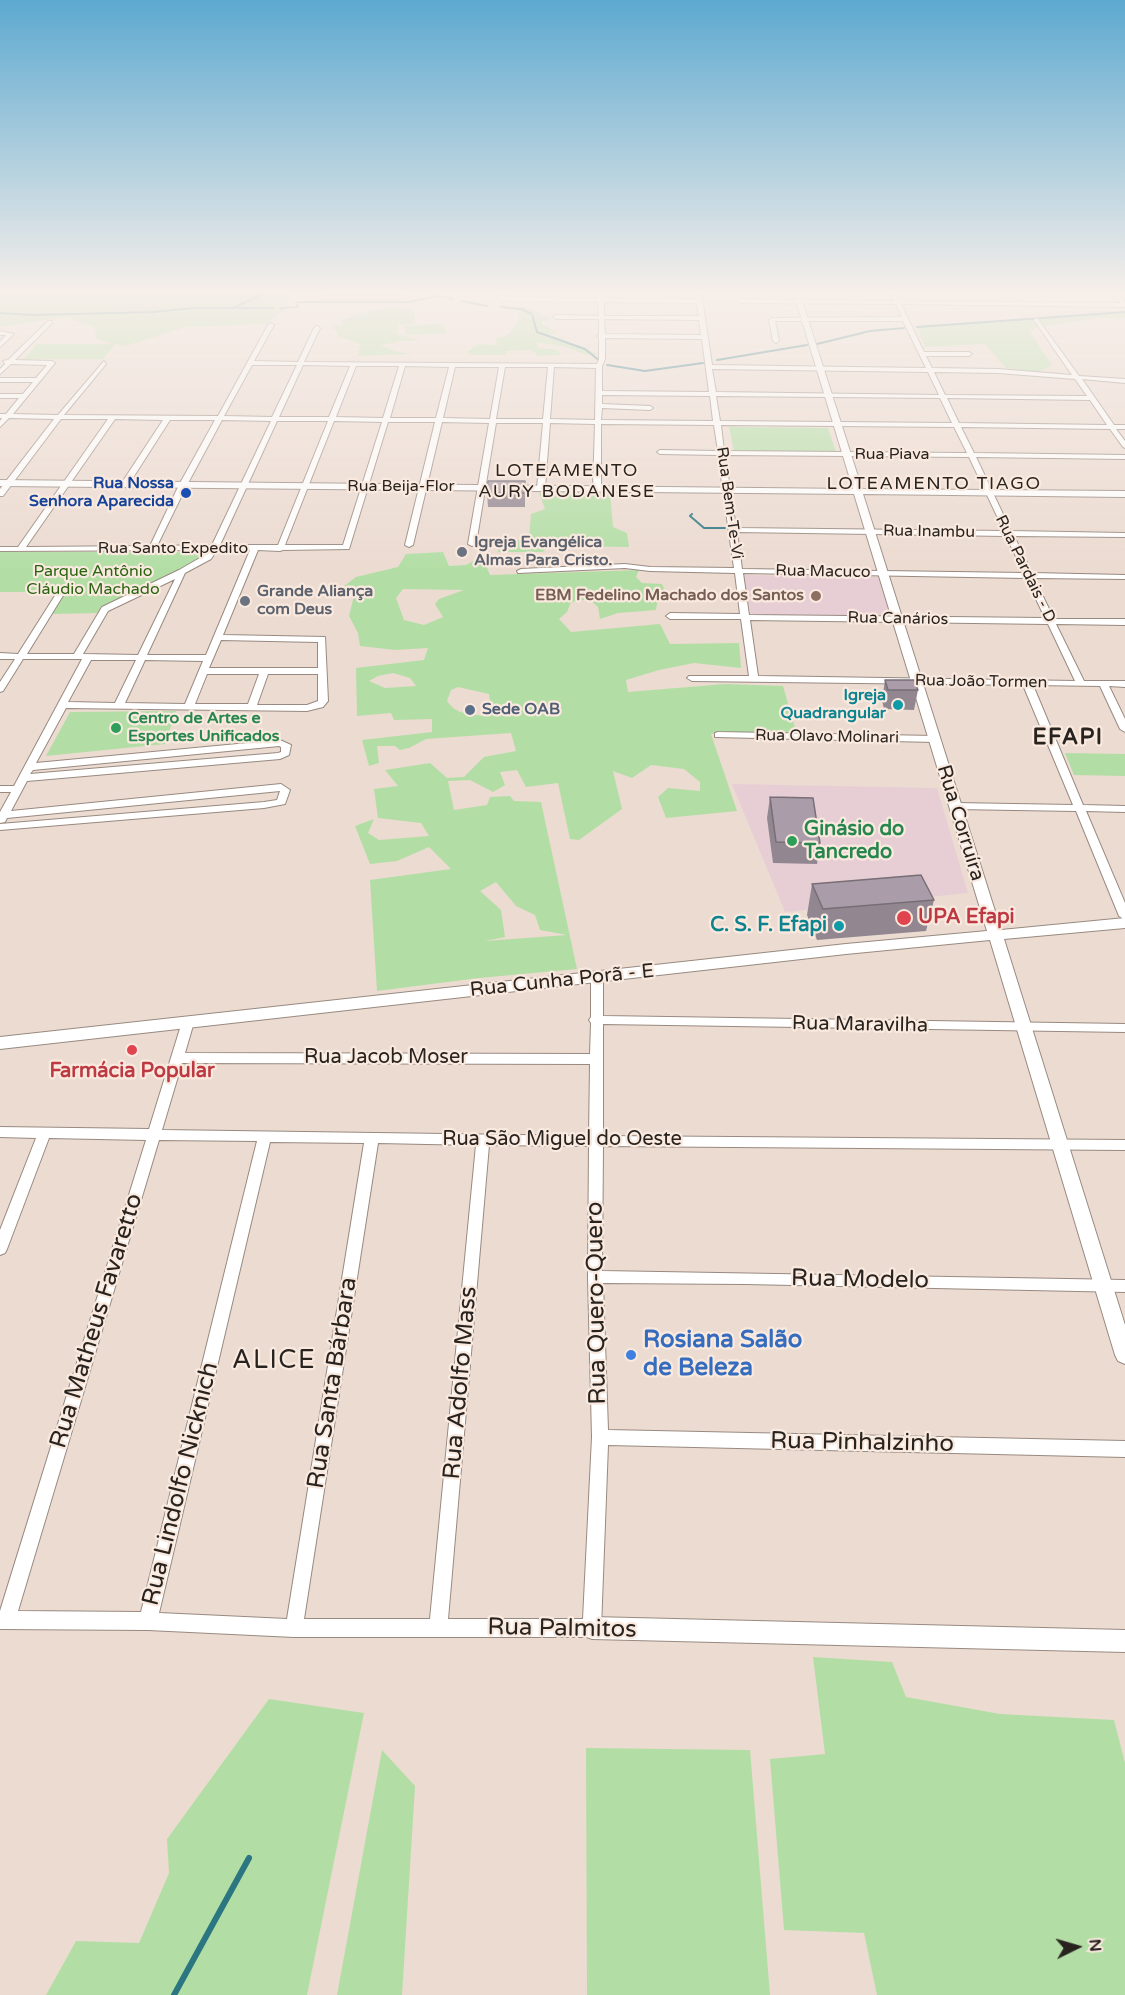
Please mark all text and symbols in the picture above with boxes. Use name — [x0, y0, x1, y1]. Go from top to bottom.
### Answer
street label: Rua Piava — [854, 445, 930, 465]
street label: Rua Bem-Te-Vi — [712, 446, 746, 560]
district label: LOTEAMENTO AURY BODANESE — [478, 460, 656, 502]
district label: LOTEAMENTO TIAGO — [826, 473, 1042, 495]
place label: Rua Nossa Senhora Aparecida — [29, 474, 174, 512]
street label: Rua Beija-Flor — [347, 477, 455, 497]
marker: Rua Nossa Senhora Aparecida — [179, 486, 193, 500]
street label: Rua Pardais - D — [991, 512, 1059, 626]
street label: Rua Inambu — [883, 522, 975, 542]
place label: Igreja Evangélica Almas Para Cristo. — [474, 533, 612, 571]
street label: Rua Santo Expedito — [98, 539, 248, 559]
marker: Igreja Evangélica Almas Para Cristo. — [455, 545, 469, 559]
park label: Parque Antônio Cláudio Machado — [26, 562, 160, 600]
street label: Rua Macuco — [775, 562, 871, 582]
place label: Grande Aliança com Deus — [257, 582, 373, 620]
place label: EBM Fedelino Machado dos Santos — [535, 586, 804, 606]
marker: EBM Fedelino Machado dos Santos — [809, 589, 823, 603]
marker: Grande Aliança com Deus — [238, 594, 252, 608]
street label: Rua Canários — [848, 609, 948, 629]
street label: Rua João Tormen — [915, 671, 1047, 693]
place label: Igreja Quadrangular — [780, 686, 886, 724]
marker: Igreja Quadrangular — [891, 698, 905, 712]
place label: Sede OAB — [482, 700, 560, 720]
marker: Sede OAB — [463, 703, 477, 717]
place label: Centro de Artes e Esportes Unificados — [128, 709, 279, 747]
marker: Centro de Artes e Esportes Unificados — [109, 721, 123, 735]
district label: EFAPI — [1032, 725, 1104, 751]
street label: Rua Olavo Molinari — [755, 726, 899, 748]
street label: Rua Corruíra — [931, 762, 989, 884]
place label: Ginásio do Tancredo — [804, 818, 904, 865]
marker: Ginásio do Tancredo — [785, 834, 799, 848]
place label: UPA Efapi — [918, 906, 1015, 930]
marker: UPA Efapi — [895, 909, 913, 927]
place label: C. S. F. Efapi — [710, 914, 827, 938]
marker: C. S. F. Efapi — [832, 919, 846, 933]
street label: Rua Cunha Porã - E — [469, 959, 655, 1003]
street label: Rua Maravilha — [792, 1012, 928, 1038]
marker: Farmácia Popular — [125, 1043, 139, 1057]
street label: Rua Jacob Moser — [304, 1046, 468, 1070]
place label: Farmácia Popular — [49, 1060, 215, 1084]
street label: Rua São Miguel do Oeste — [442, 1128, 682, 1152]
street label: Rua Matheus Favaretto — [45, 1190, 149, 1452]
street label: Rua Quero-Quero — [581, 1201, 613, 1405]
street label: Rua Modelo — [791, 1264, 929, 1296]
street label: Rua Santa Bárbara — [302, 1275, 364, 1491]
street label: Rua Adolfo Mass — [438, 1285, 484, 1481]
place label: Rosiana Salão de Beleza — [643, 1327, 802, 1383]
district label: ALICE — [232, 1345, 316, 1377]
marker: Rosiana Salão de Beleza — [624, 1348, 638, 1362]
street label: Rua Lindolfo Nicknich — [137, 1359, 225, 1609]
street label: Rua Pinhalzinho — [770, 1427, 954, 1459]
street label: Rua Palmitos — [487, 1613, 637, 1645]
north arrow — [1047, 1917, 1107, 1977]
text: N — [1084, 1938, 1105, 1953]

